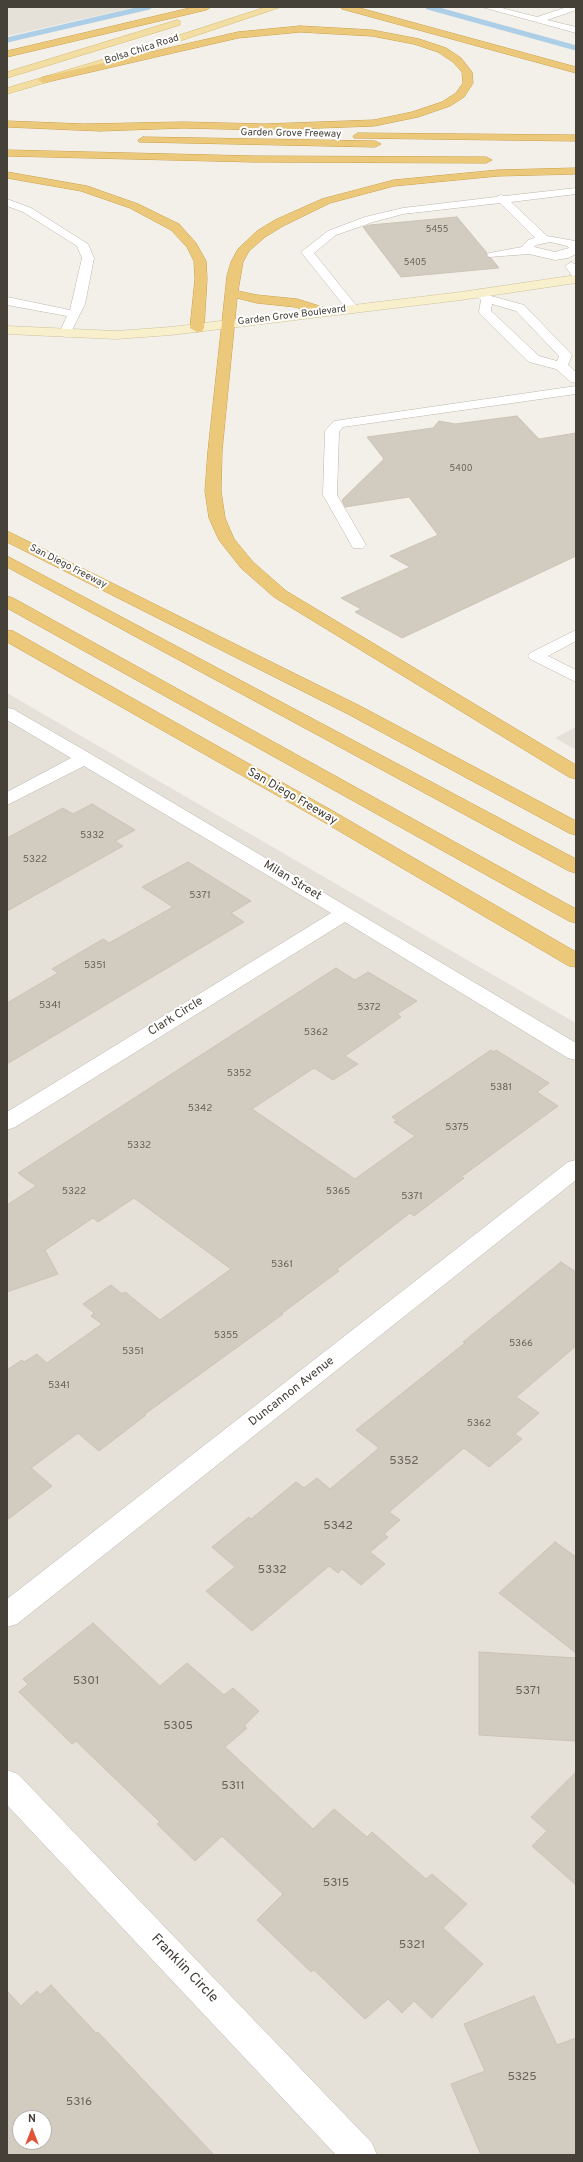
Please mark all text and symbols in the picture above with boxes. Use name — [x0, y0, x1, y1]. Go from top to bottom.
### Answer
street label: Bolsa Chica Road — [103, 32, 181, 68]
street label: Garden Grove Freeway — [241, 127, 341, 141]
house number: 5455 — [426, 225, 448, 235]
house number: 5405 — [404, 258, 426, 268]
street label: Garden Grove Boulevard — [237, 303, 347, 329]
house number: 5400 — [450, 464, 472, 474]
street label: San Diego Freeway — [28, 542, 108, 592]
street label: San Diego Freeway — [244, 765, 340, 829]
house number: 5332 — [80, 830, 104, 842]
house number: 5322 — [23, 854, 47, 866]
street label: Milan Street — [260, 858, 324, 904]
house number: 5371 — [189, 890, 211, 902]
house number: 5351 — [84, 960, 106, 972]
street label: Clark Circle — [146, 994, 206, 1040]
house number: 5341 — [39, 1000, 61, 1012]
house number: 5372 — [357, 1002, 381, 1014]
house number: 5362 — [304, 1027, 328, 1039]
house number: 5352 — [227, 1068, 251, 1080]
house number: 5381 — [490, 1082, 512, 1094]
house number: 5342 — [188, 1103, 212, 1115]
house number: 5375 — [445, 1122, 469, 1134]
house number: 5332 — [127, 1140, 151, 1152]
house number: 5322 — [62, 1186, 86, 1198]
house number: 5365 — [326, 1186, 350, 1198]
house number: 5371 — [401, 1191, 423, 1203]
house number: 5361 — [271, 1259, 293, 1271]
house number: 5355 — [214, 1330, 238, 1342]
house number: 5366 — [509, 1338, 533, 1350]
house number: 5351 — [122, 1346, 144, 1358]
street label: Duncannon Avenue — [246, 1354, 338, 1430]
house number: 5341 — [48, 1380, 70, 1392]
house number: 5362 — [467, 1418, 491, 1430]
house number: 5352 — [389, 1455, 419, 1469]
house number: 5342 — [323, 1520, 353, 1534]
house number: 5332 — [257, 1564, 287, 1578]
house number: 5301 — [73, 1675, 99, 1689]
house number: 5371 — [515, 1685, 541, 1699]
house number: 5305 — [163, 1720, 193, 1734]
house number: 5311 — [221, 1780, 245, 1794]
house number: 5315 — [323, 1877, 349, 1891]
street label: Franklin Circle — [147, 1931, 221, 2007]
house number: 5321 — [399, 1939, 425, 1953]
house number: 5325 — [507, 2071, 537, 2085]
house number: 5316 — [66, 2096, 92, 2110]
north arrow — [12, 2110, 52, 2150]
text: N — [28, 2112, 36, 2126]

